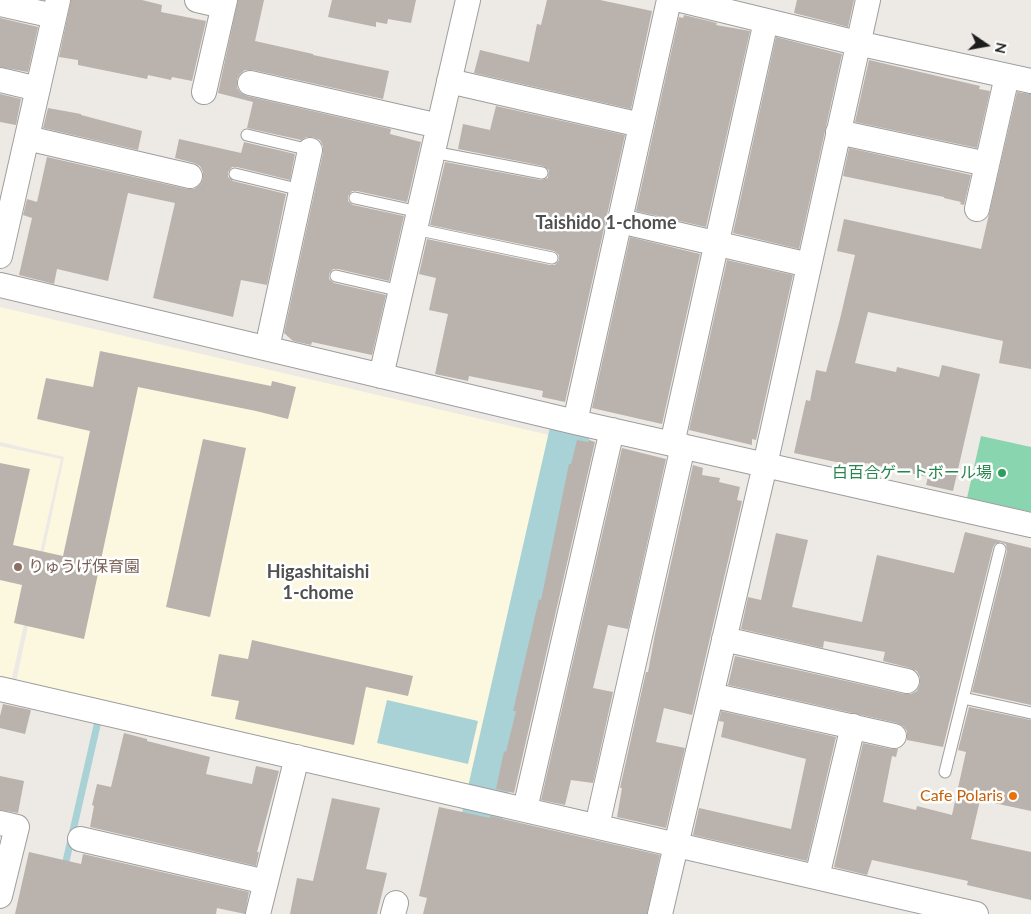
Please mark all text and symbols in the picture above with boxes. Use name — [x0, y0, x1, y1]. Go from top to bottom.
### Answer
north arrow — [961, 20, 1011, 70]
text: N — [992, 41, 1011, 55]
district label: Taishido 1-chome — [535, 212, 677, 234]
place label: 白百合ゲートボール場 — [832, 463, 992, 483]
marker: 白百合ゲートボール場 — [996, 467, 1008, 479]
place label: りゅうげ保育園 — [28, 557, 140, 577]
marker: りゅうげ保育園 — [12, 561, 24, 573]
district label: Higashitaishi 1-chome — [267, 561, 369, 604]
place label: Cafe Polaris — [920, 786, 1003, 806]
marker: Cafe Polaris — [1007, 790, 1019, 802]

